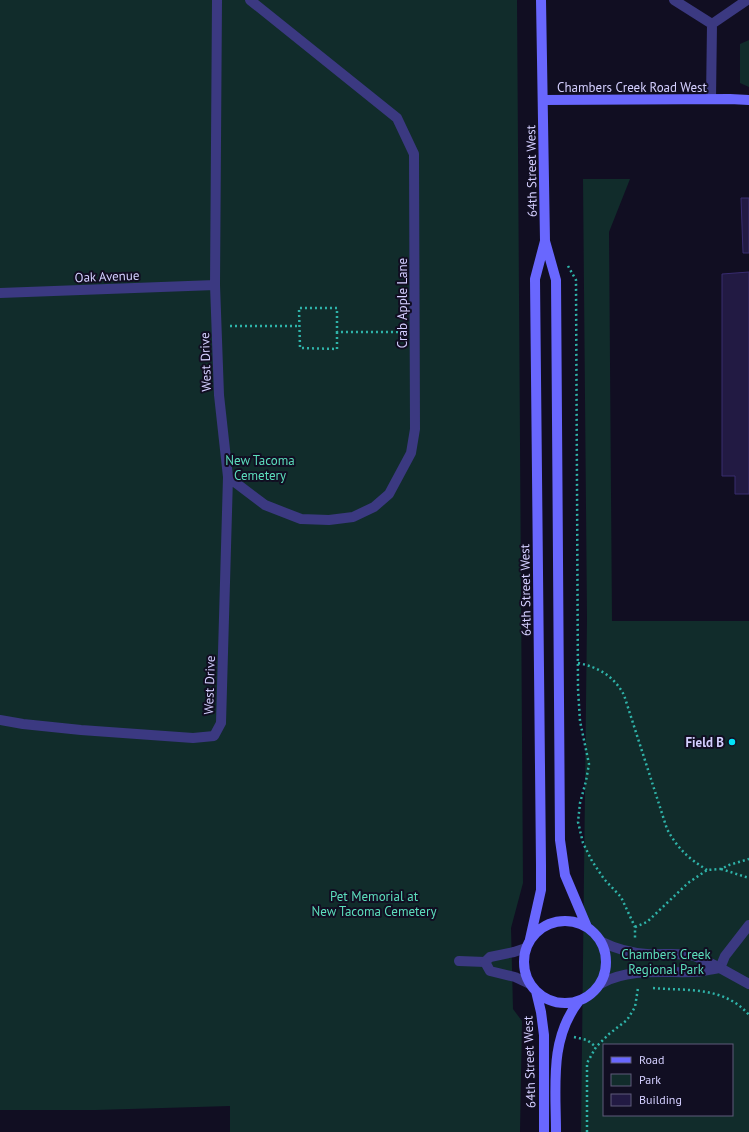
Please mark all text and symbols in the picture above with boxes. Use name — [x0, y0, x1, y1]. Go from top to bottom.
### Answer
street label: Chambers Creek Road West — [557, 79, 708, 96]
street label: 64th Street West — [522, 124, 541, 217]
street label: Crab Apple Lane — [394, 258, 411, 348]
street label: Oak Avenue — [74, 267, 140, 286]
street label: West Drive — [196, 332, 215, 392]
park label: New Tacoma Cemetery — [225, 452, 295, 484]
street label: 64th Street West — [516, 543, 535, 636]
street label: West Drive — [200, 655, 219, 715]
place label: Field B — [685, 734, 724, 751]
marker: Field B — [727, 737, 737, 747]
park label: Pet Memorial at New Tacoma Cemetery — [312, 888, 436, 920]
park label: Chambers Creek Regional Park — [621, 946, 711, 978]
street label: 64th Street West — [519, 1015, 540, 1108]
legend — [603, 1044, 733, 1116]
text: Road — [639, 1052, 664, 1067]
text: Park — [639, 1072, 661, 1087]
text: Building — [639, 1092, 682, 1107]

